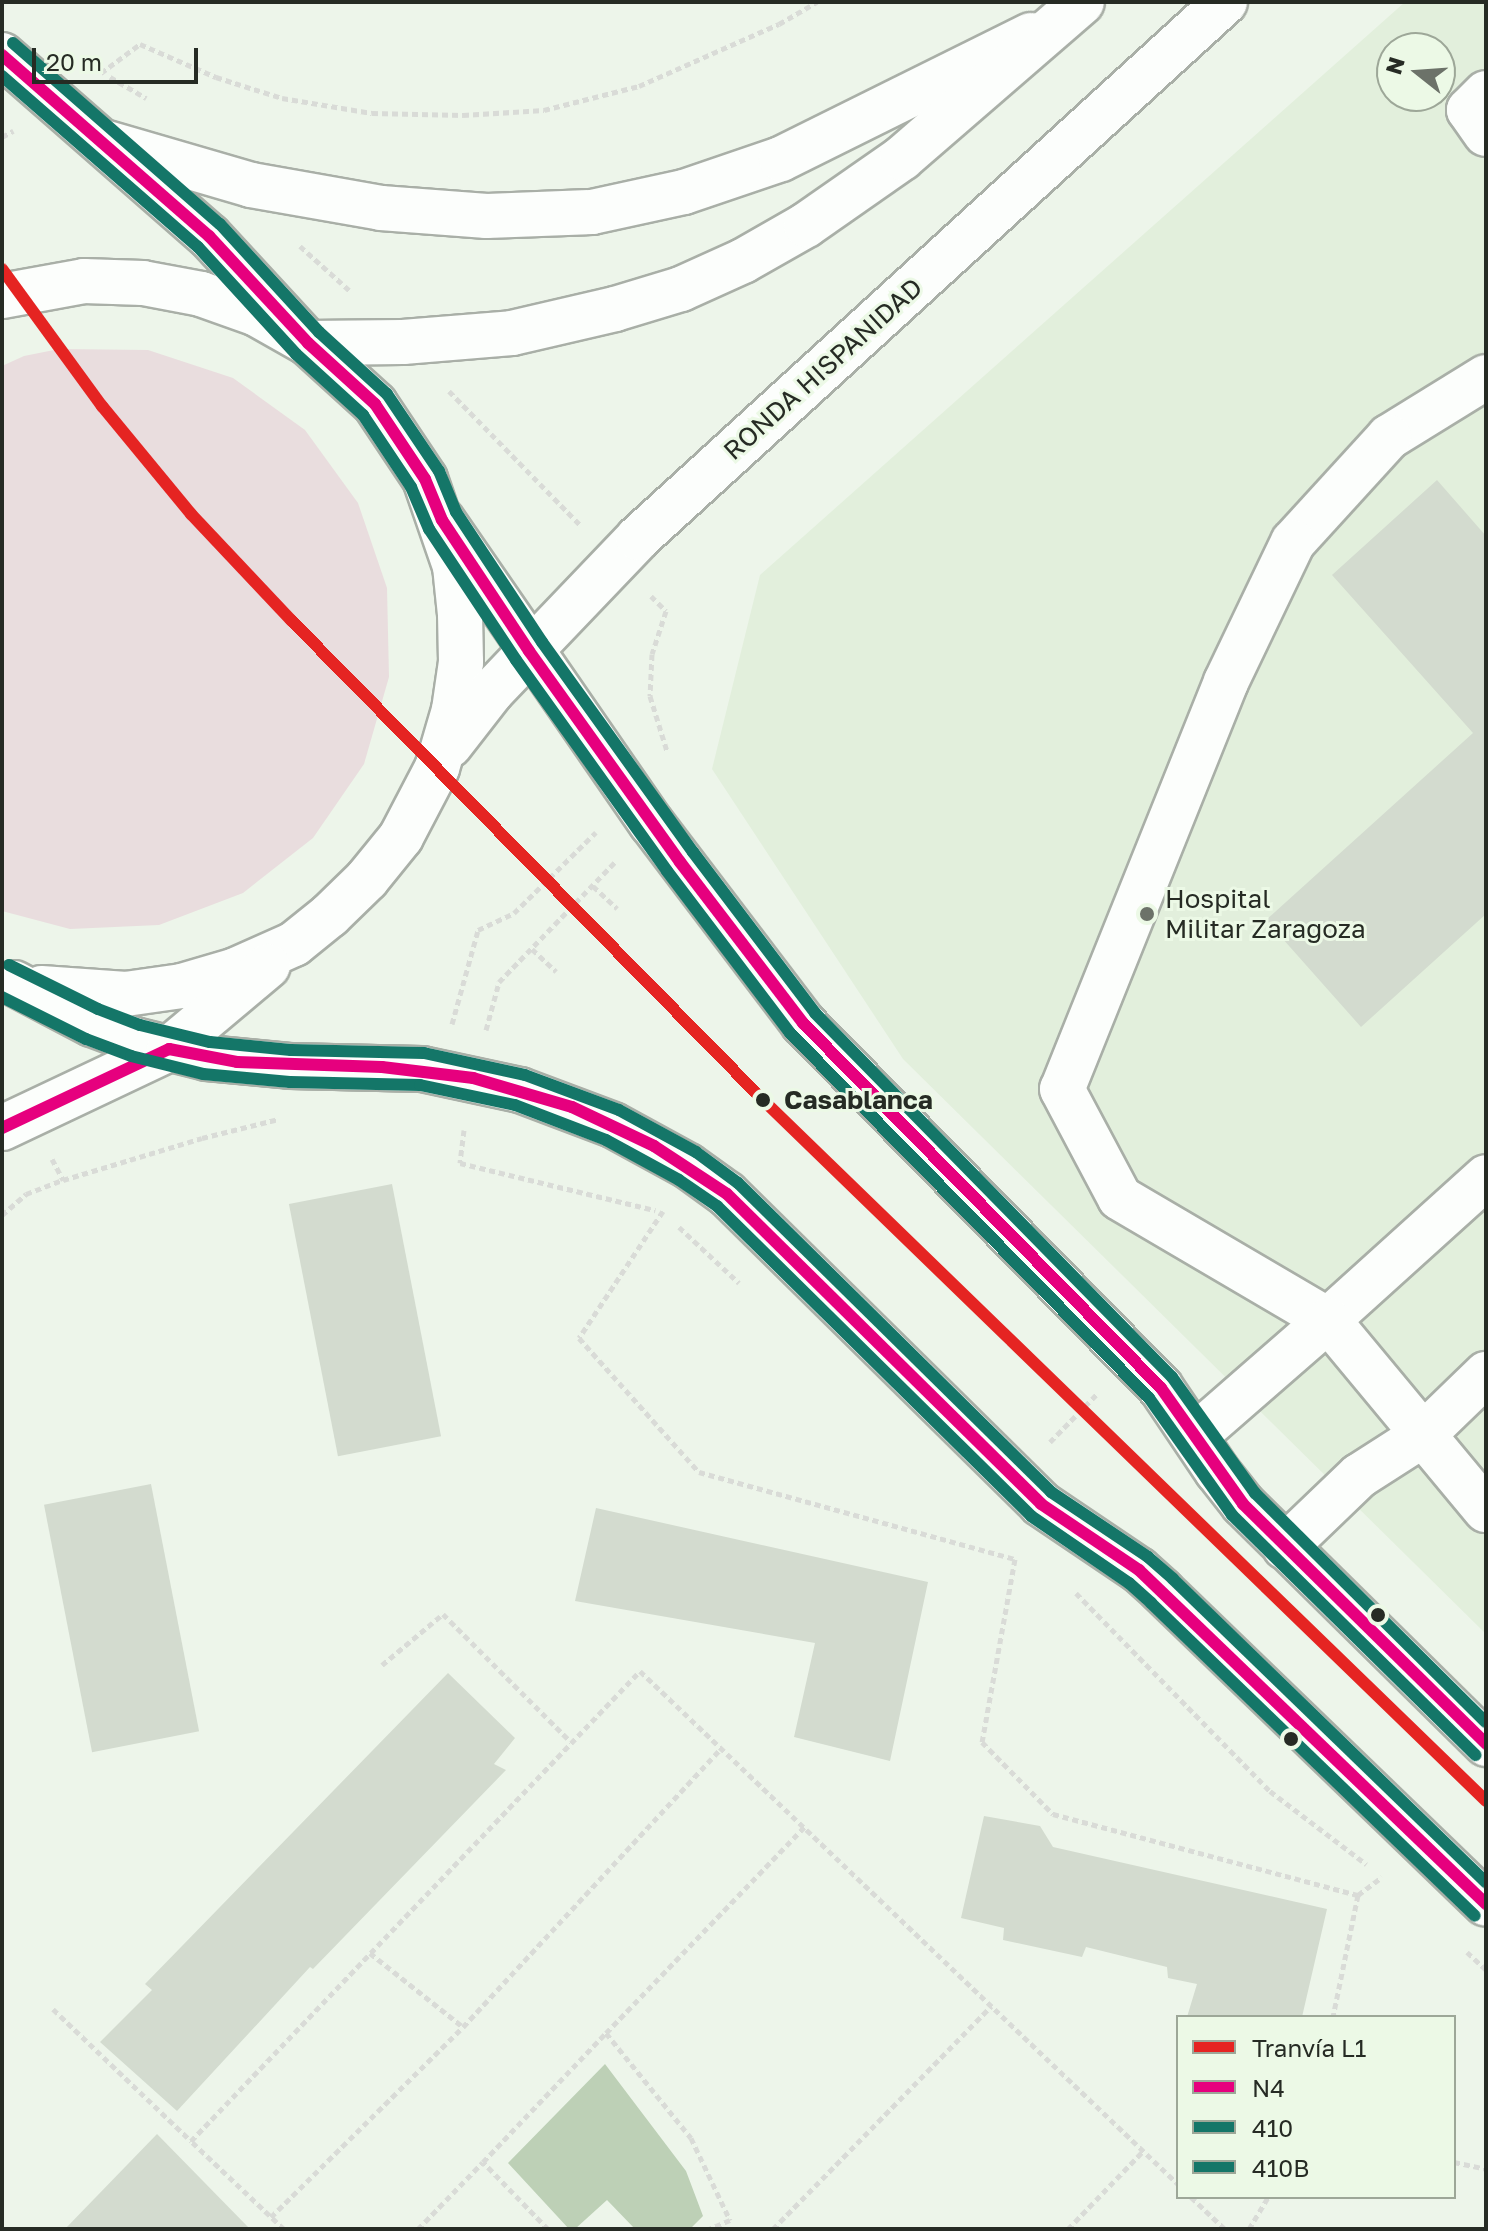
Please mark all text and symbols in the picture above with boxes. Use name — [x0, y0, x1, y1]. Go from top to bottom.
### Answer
scale bar — [36, 32, 202, 82]
north arrow — [1376, 32, 1456, 112]
text: 20 m — [46, 47, 102, 76]
text: N — [1379, 53, 1410, 77]
street label: RONDA HISPANIDAD — [717, 272, 929, 466]
place label: Hospital Militar Zaragoza — [1165, 883, 1366, 944]
marker: Hospital Militar Zaragoza — [1136, 903, 1158, 925]
place label: Casablanca — [784, 1084, 933, 1116]
marker: Casablanca — [749, 1086, 777, 1114]
unlabelled marker — [1370, 1607, 1386, 1623]
unlabelled marker — [1283, 1731, 1299, 1747]
legend — [1176, 2015, 1456, 2199]
text: Tranvía L1 — [1252, 2033, 1366, 2062]
text: N4 — [1252, 2073, 1285, 2102]
text: 410 — [1252, 2113, 1293, 2142]
text: 410B — [1252, 2153, 1309, 2182]

